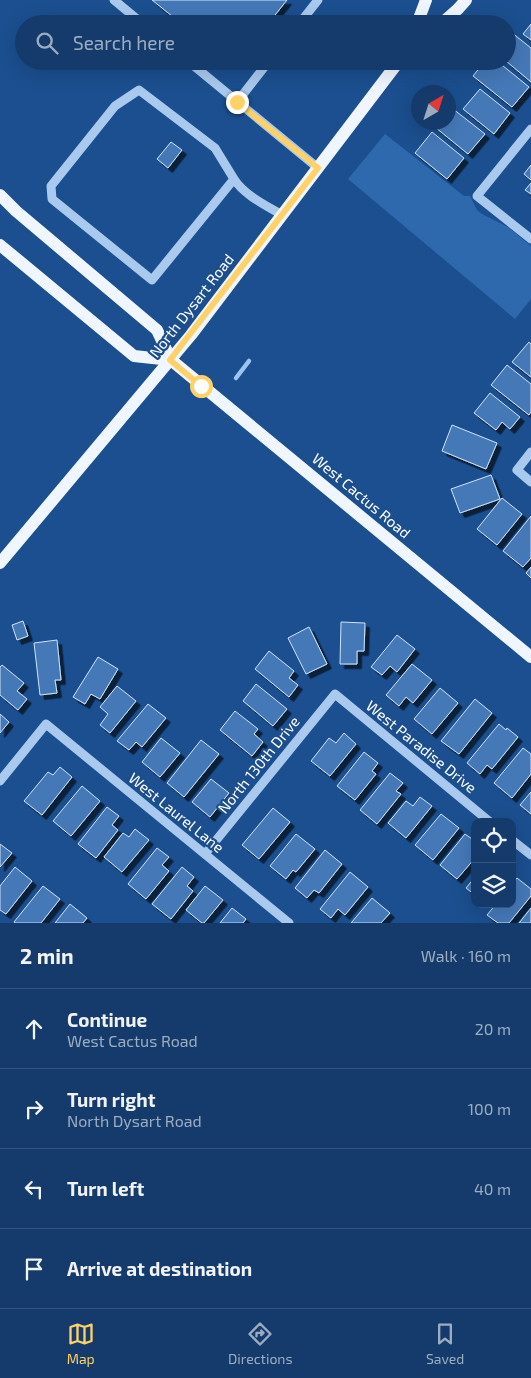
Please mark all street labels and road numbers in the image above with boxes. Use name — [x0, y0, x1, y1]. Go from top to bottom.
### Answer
street label: North Dysart Road — [145, 250, 237, 361]
street label: West Cactus Road — [309, 449, 414, 542]
street label: West Paradise Drive — [363, 696, 480, 796]
street label: North 130th Drive — [214, 712, 303, 817]
street label: West Laurel Lane — [125, 768, 228, 856]

